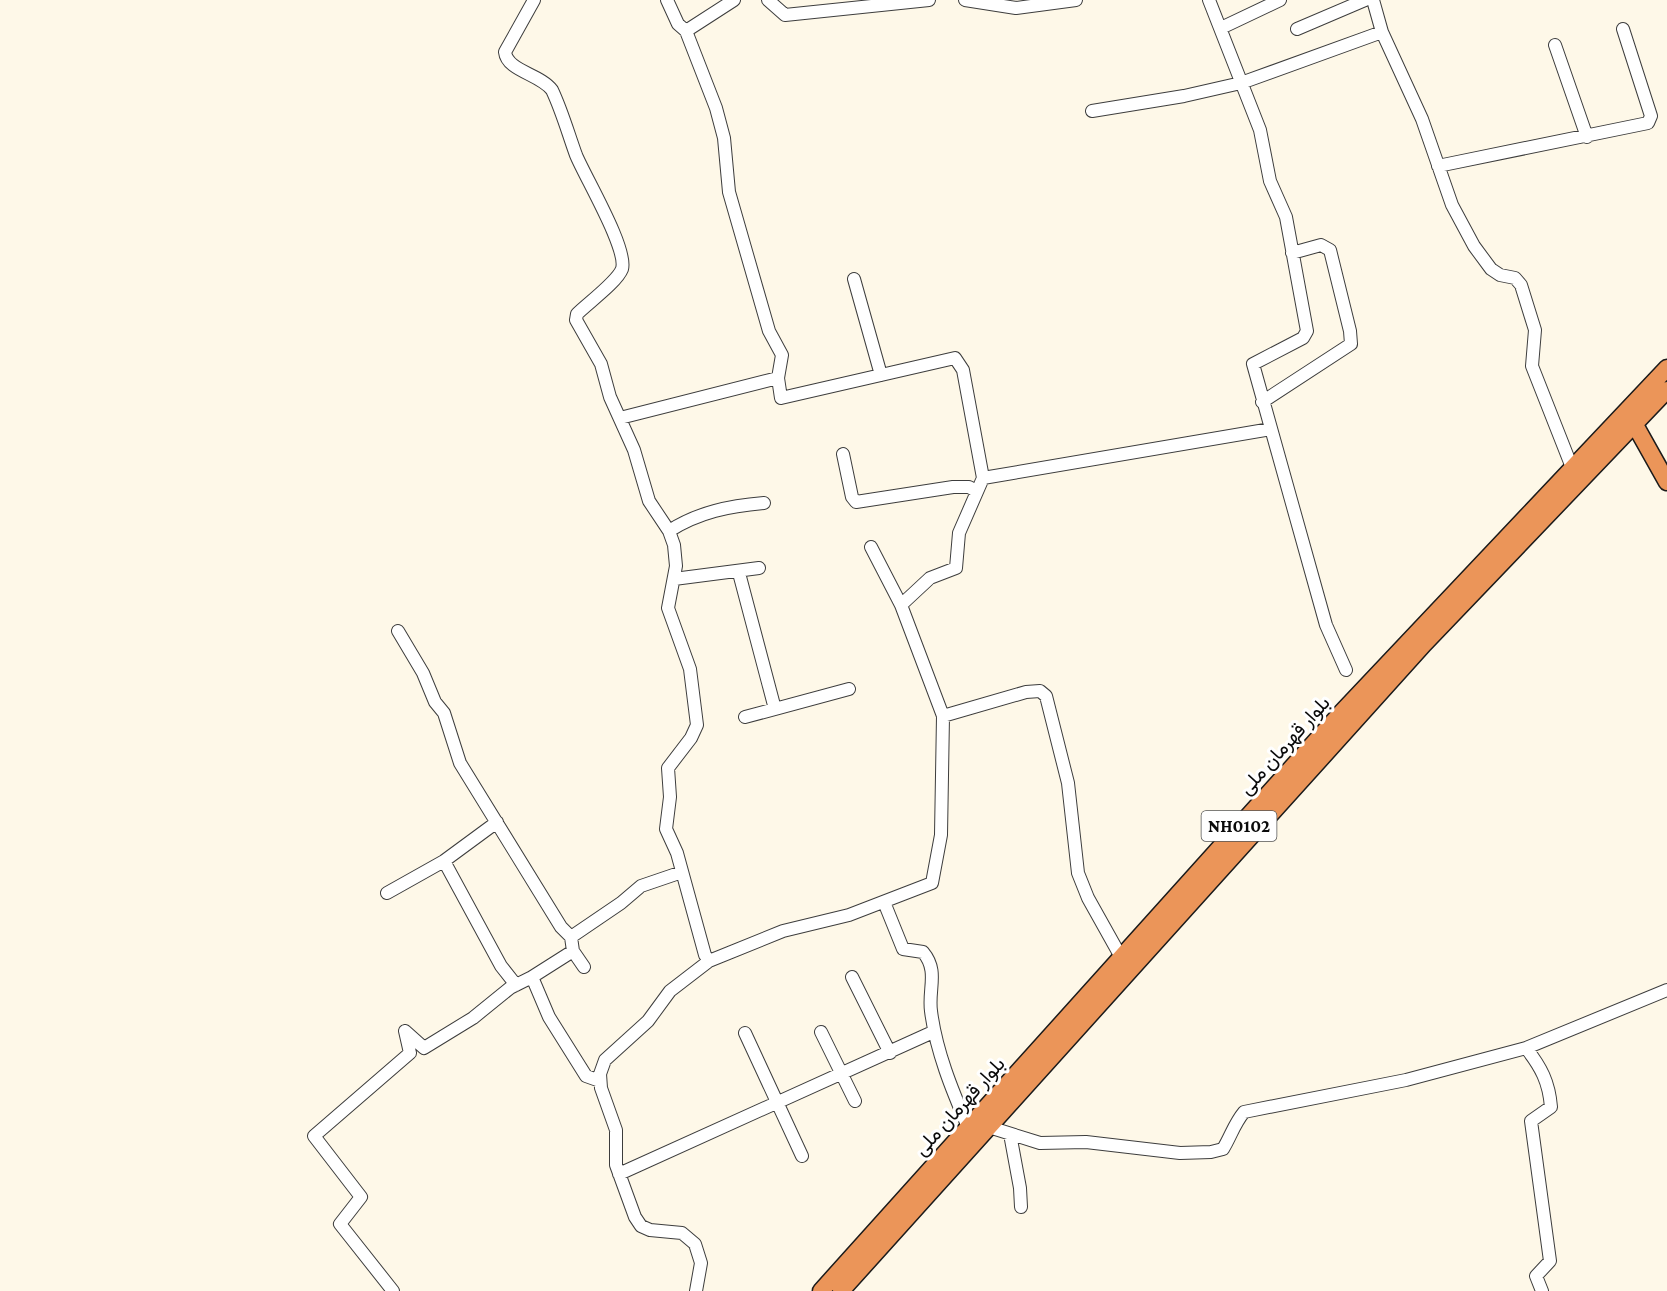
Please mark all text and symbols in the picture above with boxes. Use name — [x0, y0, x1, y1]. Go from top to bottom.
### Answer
street label: بلوار قهرمان ملی — [1234, 691, 1335, 800]
road number: NH0102 — [1202, 811, 1276, 841]
street label: بلوار قهرمان ملی — [909, 1052, 1010, 1161]

